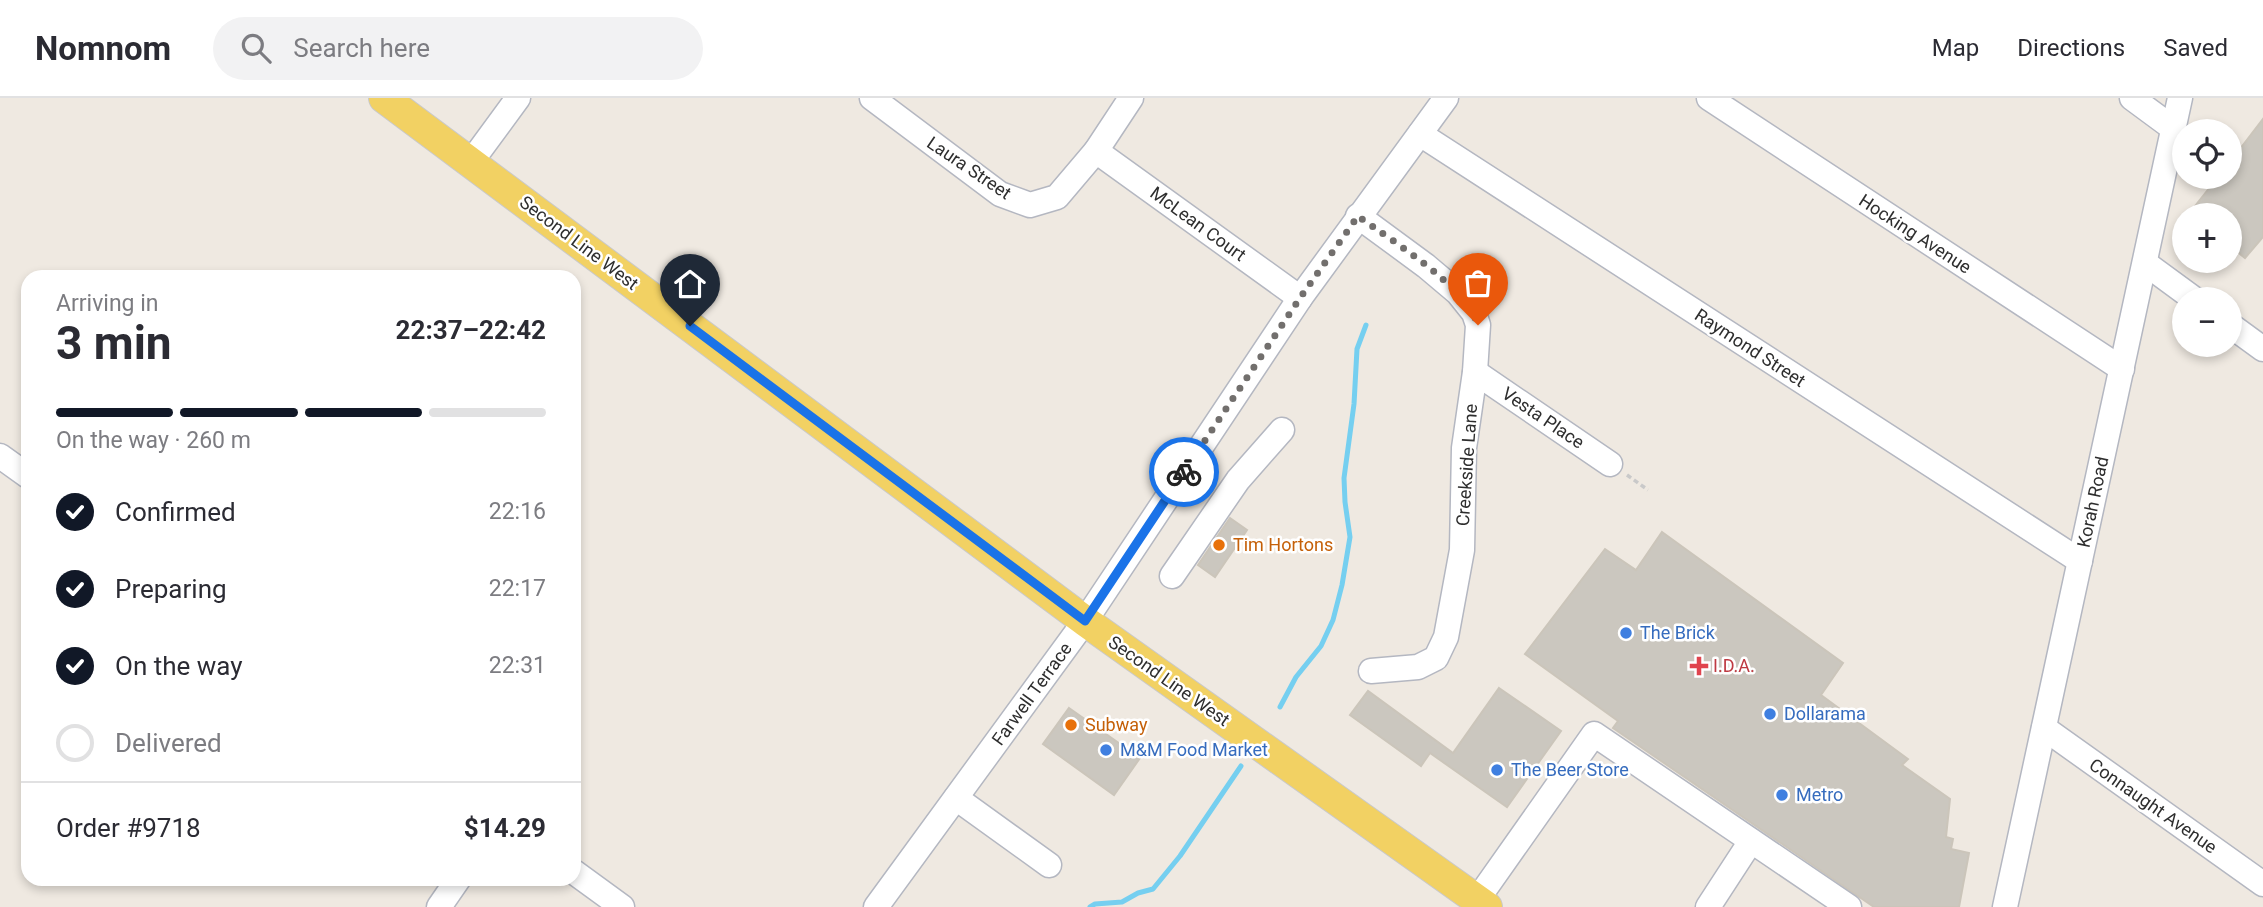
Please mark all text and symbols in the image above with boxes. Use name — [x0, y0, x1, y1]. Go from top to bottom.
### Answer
search box — [213, 17, 703, 80]
text: Nomnom — [35, 29, 171, 68]
icon: search — [237, 29, 275, 67]
text: Search here — [293, 33, 430, 63]
text: Map — [1932, 34, 1979, 62]
text: Directions — [2017, 34, 2125, 62]
text: Saved — [2163, 34, 2228, 62]
map controls — [2172, 119, 2242, 357]
button: locate — [2172, 119, 2242, 189]
street label: Laura Street — [923, 132, 1015, 203]
street label: McLean Court — [1146, 182, 1250, 265]
street label: Hocking Avenue — [1855, 190, 1975, 278]
street label: Second Line West — [516, 191, 643, 294]
button: + — [2172, 203, 2242, 273]
pin — [1448, 253, 1508, 325]
pin — [660, 254, 720, 326]
icon: bag — [1459, 264, 1497, 302]
icon: home — [671, 265, 709, 303]
button: − — [2172, 287, 2242, 357]
text: Arriving in — [56, 290, 159, 317]
street label: Raymond Street — [1691, 304, 1809, 391]
text: 22:37–22:42 — [396, 315, 546, 345]
text: 3 min — [56, 316, 172, 370]
street label: Vesta Place — [1498, 382, 1588, 453]
street label: Creekside Lane — [1452, 403, 1481, 527]
text: On the way · 260 m — [56, 427, 251, 454]
courier — [1149, 437, 1219, 507]
icon: bike — [1165, 453, 1203, 491]
street label: Korah Road — [2073, 454, 2112, 549]
icon: check — [56, 493, 94, 531]
text: Confirmed — [115, 497, 236, 527]
text: 22:16 — [489, 498, 546, 525]
place label: Tim Hortons — [1233, 534, 1333, 555]
marker: Tim Hortons — [1211, 537, 1227, 553]
icon: check — [56, 570, 94, 608]
text: Preparing — [115, 574, 227, 604]
text: 22:17 — [489, 575, 546, 602]
place label: The Brick — [1640, 622, 1716, 643]
marker: The Brick — [1618, 625, 1634, 641]
street label: Second Line West — [1105, 631, 1234, 730]
street label: Farwell Terrace — [987, 638, 1076, 749]
icon: check — [56, 647, 94, 685]
text: On the way — [115, 651, 243, 681]
text: 22:31 — [489, 652, 546, 679]
place label: I.D.A. — [1713, 655, 1755, 676]
marker: I.D.A. — [1691, 658, 1707, 674]
place label: Dollarama — [1784, 703, 1866, 724]
marker: Dollarama — [1762, 706, 1778, 722]
place label: Subway — [1085, 714, 1148, 735]
marker: Subway — [1063, 717, 1079, 733]
text: Delivered — [115, 728, 222, 758]
place label: M&M Food Market — [1120, 739, 1268, 760]
marker: M&M Food Market — [1098, 742, 1114, 758]
street label: Connaught Avenue — [2085, 754, 2221, 857]
place label: The Beer Store — [1511, 759, 1629, 780]
marker: The Beer Store — [1489, 762, 1505, 778]
place label: Metro — [1796, 784, 1843, 805]
marker: Metro — [1774, 787, 1790, 803]
text: Order #9718 — [56, 813, 201, 843]
text: $14.29 — [464, 813, 546, 843]

